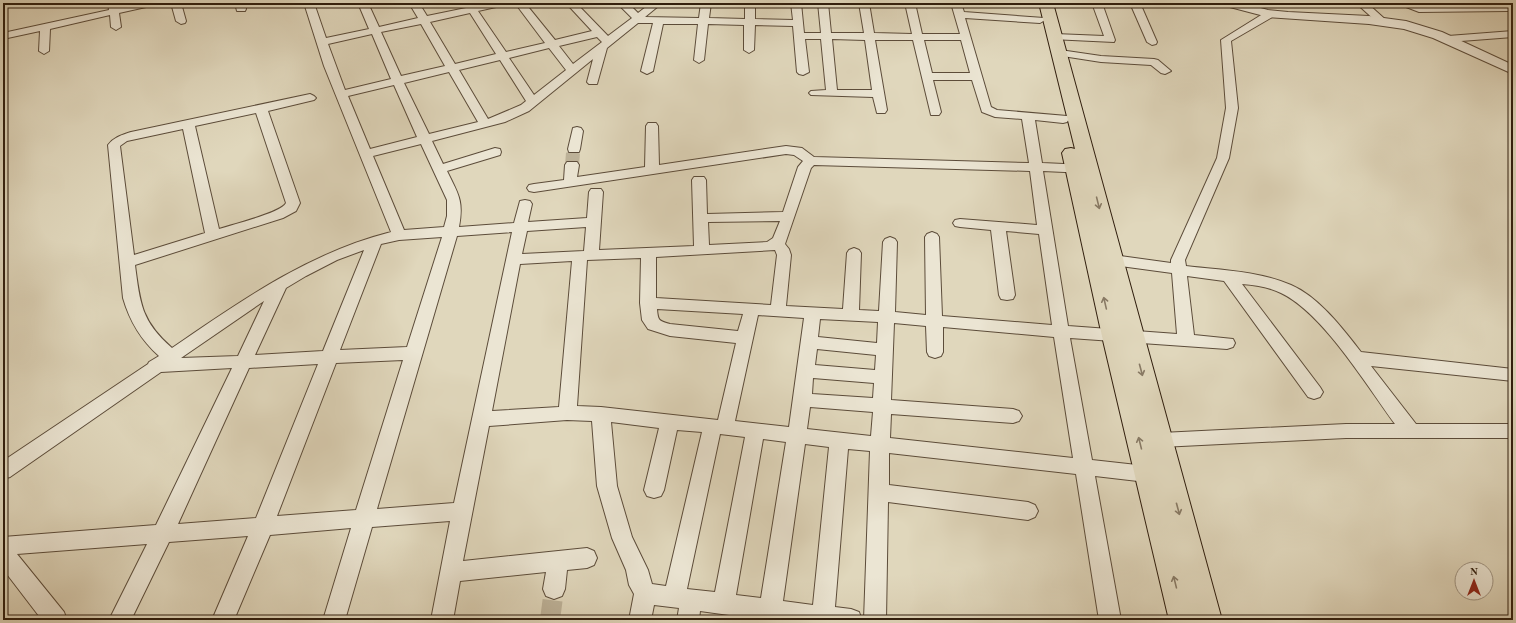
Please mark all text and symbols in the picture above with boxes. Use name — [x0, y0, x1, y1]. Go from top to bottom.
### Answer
one-way arrow — [1095, 197, 1103, 210]
one-way arrow — [1101, 297, 1109, 310]
one-way arrow — [1138, 363, 1146, 376]
one-way arrow — [1135, 436, 1143, 449]
one-way arrow — [1175, 502, 1182, 515]
north arrow — [1454, 561, 1494, 601]
text: N — [1470, 567, 1479, 578]
one-way arrow — [1171, 576, 1178, 589]

